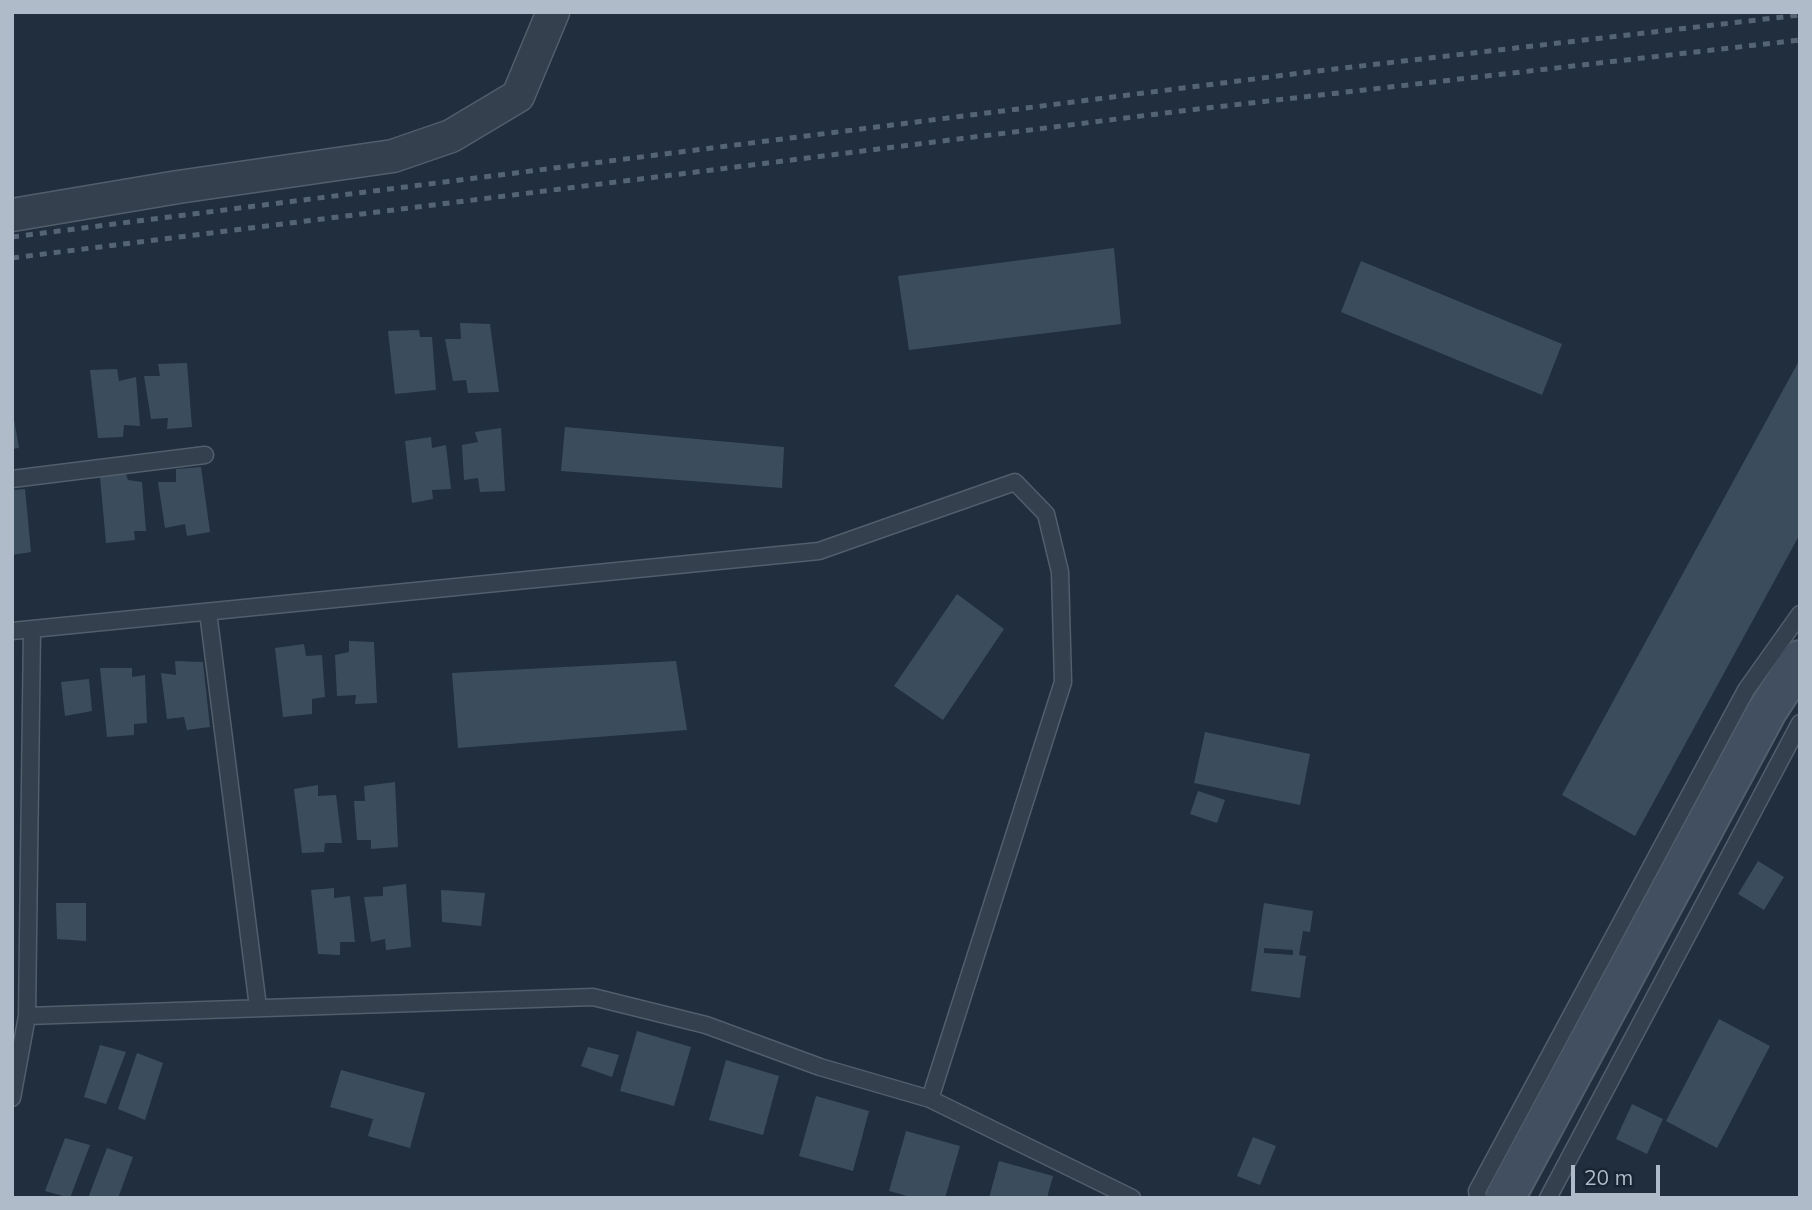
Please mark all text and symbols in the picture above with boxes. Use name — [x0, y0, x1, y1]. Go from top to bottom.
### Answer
scale bar — [1574, 1150, 1663, 1194]
text: 20 m — [1584, 1164, 1633, 1190]

